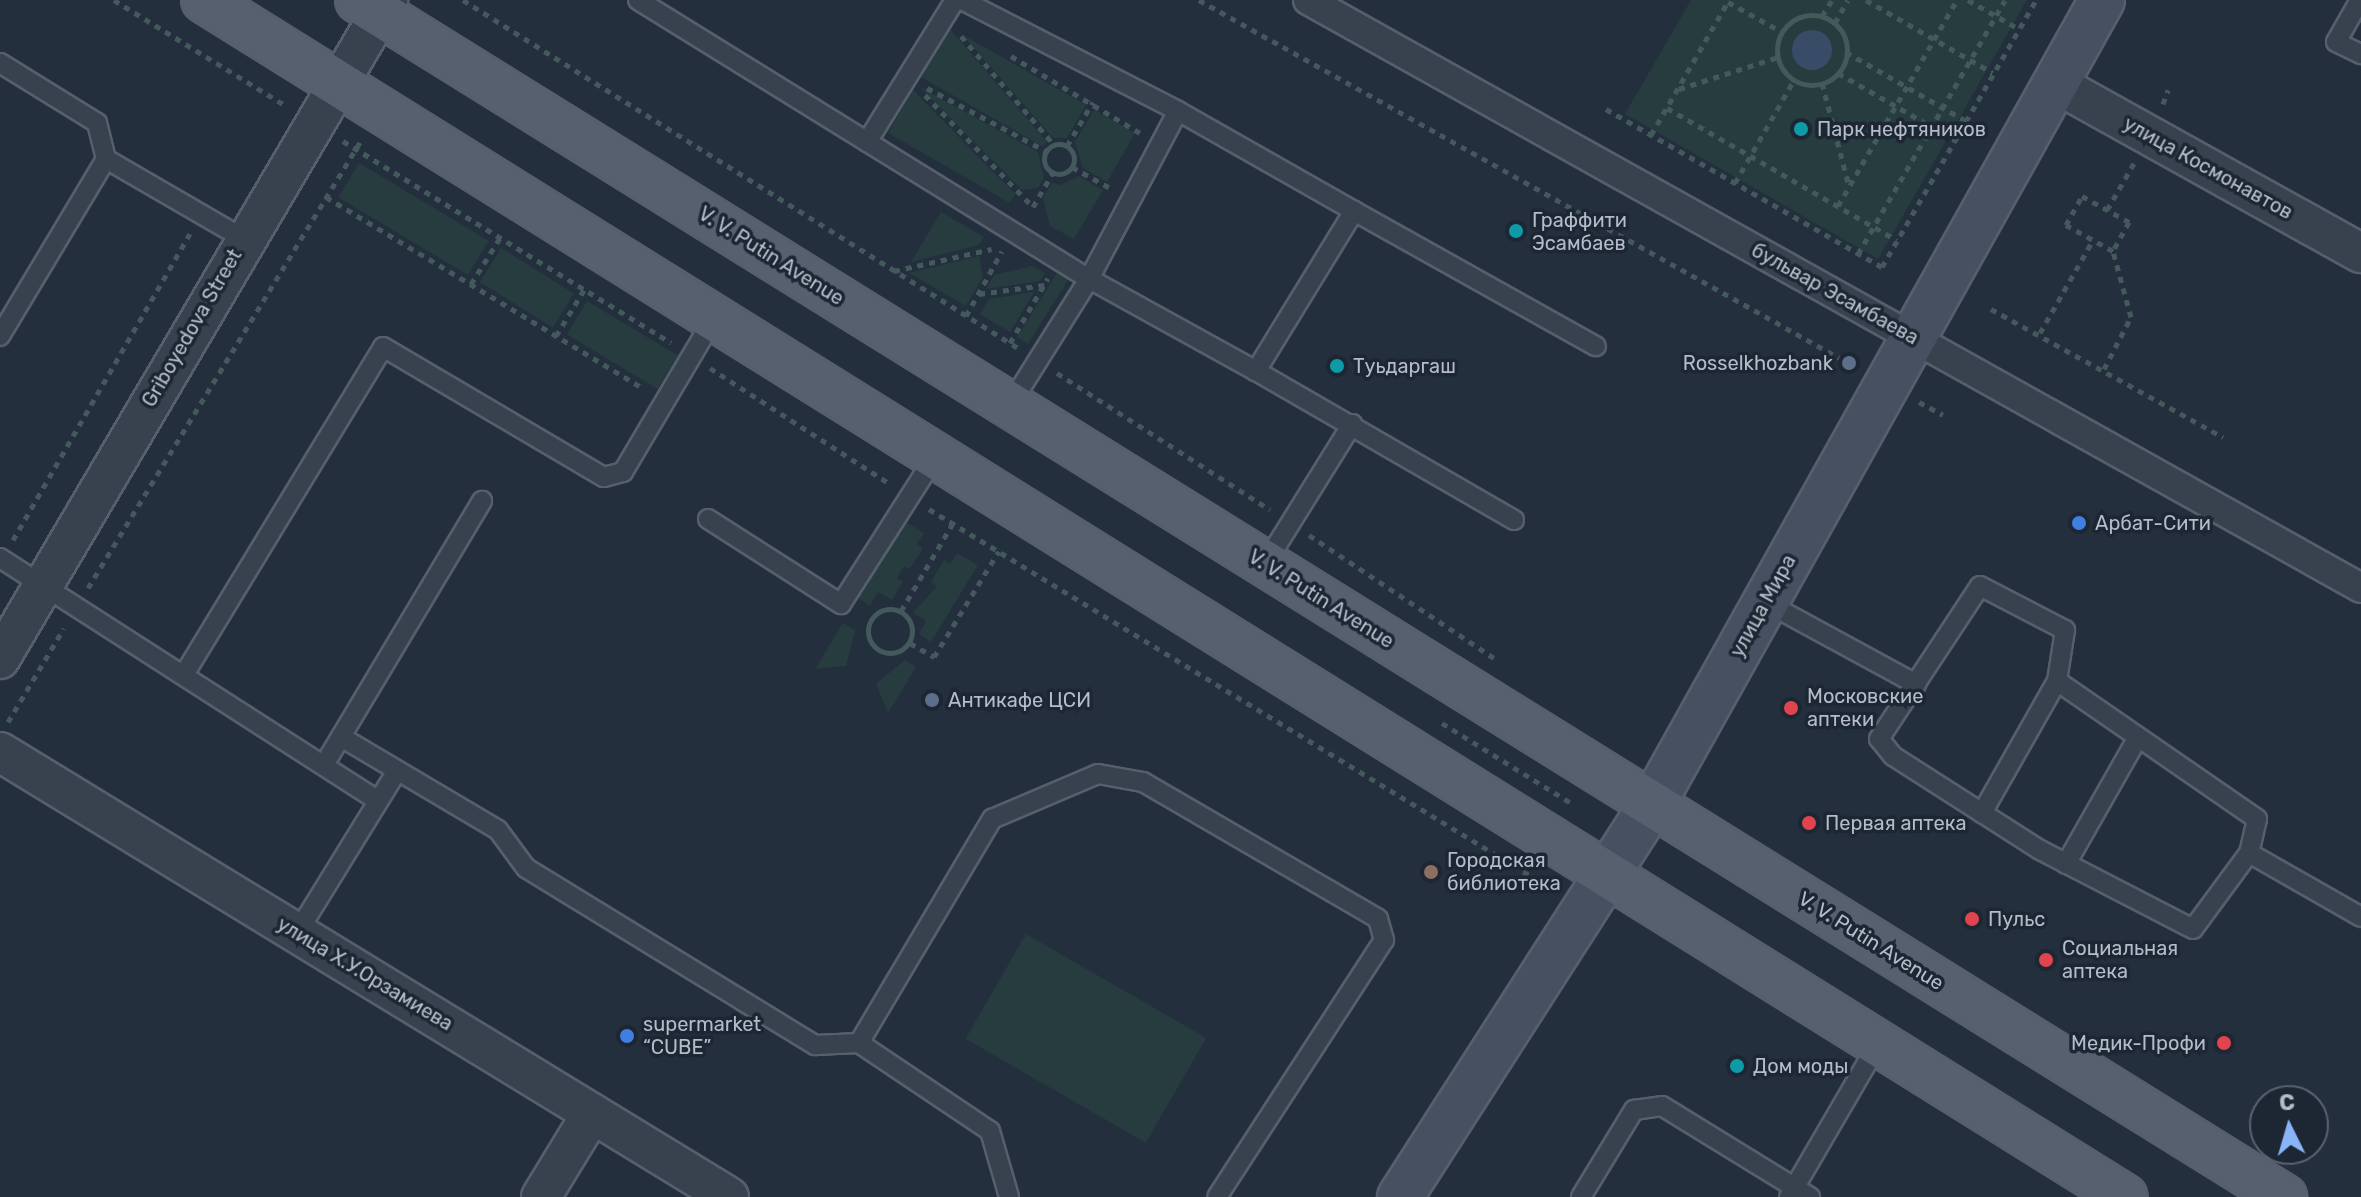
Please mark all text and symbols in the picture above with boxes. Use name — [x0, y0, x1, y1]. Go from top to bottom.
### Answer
street label: улица Космонавтов — [2119, 112, 2297, 224]
place label: Парк нефтяников — [1817, 117, 1986, 141]
marker: Парк нефтяников — [1792, 120, 1810, 138]
street label: V. V. Putin Avenue — [693, 201, 849, 311]
place label: Граффити Эсамбаев — [1532, 208, 1627, 255]
marker: Граффити Эсамбаев — [1507, 222, 1525, 240]
street label: бульвар Эсамбаева — [1747, 238, 1923, 350]
street label: Griboyedova Street — [137, 245, 247, 411]
place label: Rosselkhozbank — [1683, 351, 1833, 375]
place label: Туьдаргаш — [1353, 354, 1456, 378]
marker: Rosselkhozbank — [1840, 354, 1858, 372]
marker: Туьдаргаш — [1328, 357, 1346, 375]
place label: Арбат-Сити — [2095, 511, 2211, 535]
marker: Арбат-Сити — [2070, 514, 2088, 532]
street label: V. V. Putin Avenue — [1243, 544, 1399, 654]
street label: улица Мира — [1725, 551, 1801, 661]
place label: Московские аптеки — [1807, 684, 1923, 731]
place label: Антикафе ЦСИ — [948, 688, 1091, 712]
marker: Антикафе ЦСИ — [923, 691, 941, 709]
marker: Московские аптеки — [1782, 699, 1800, 717]
place label: Первая аптека — [1825, 811, 1967, 835]
marker: Первая аптека — [1800, 814, 1818, 832]
place label: Городская библиотека — [1447, 848, 1561, 895]
marker: Городская библиотека — [1422, 863, 1440, 881]
street label: V. V. Putin Avenue — [1793, 886, 1949, 996]
place label: Пульс — [1988, 907, 2045, 931]
marker: Пульс — [1963, 910, 1981, 928]
street label: улица Х.У.Орзамиева — [273, 912, 457, 1036]
place label: Социальная аптека — [2062, 936, 2178, 983]
marker: Социальная аптека — [2037, 951, 2055, 969]
place label: supermarket “CUBE” — [643, 1012, 761, 1059]
marker: supermarket “CUBE” — [618, 1027, 636, 1045]
place label: Медик-Профи — [2071, 1031, 2206, 1055]
marker: Медик-Профи — [2213, 1032, 2235, 1054]
place label: Дом моды — [1753, 1054, 1848, 1078]
marker: Дом моды — [1728, 1057, 1746, 1075]
north arrow — [2249, 1085, 2329, 1165]
text: С — [2278, 1088, 2296, 1117]

